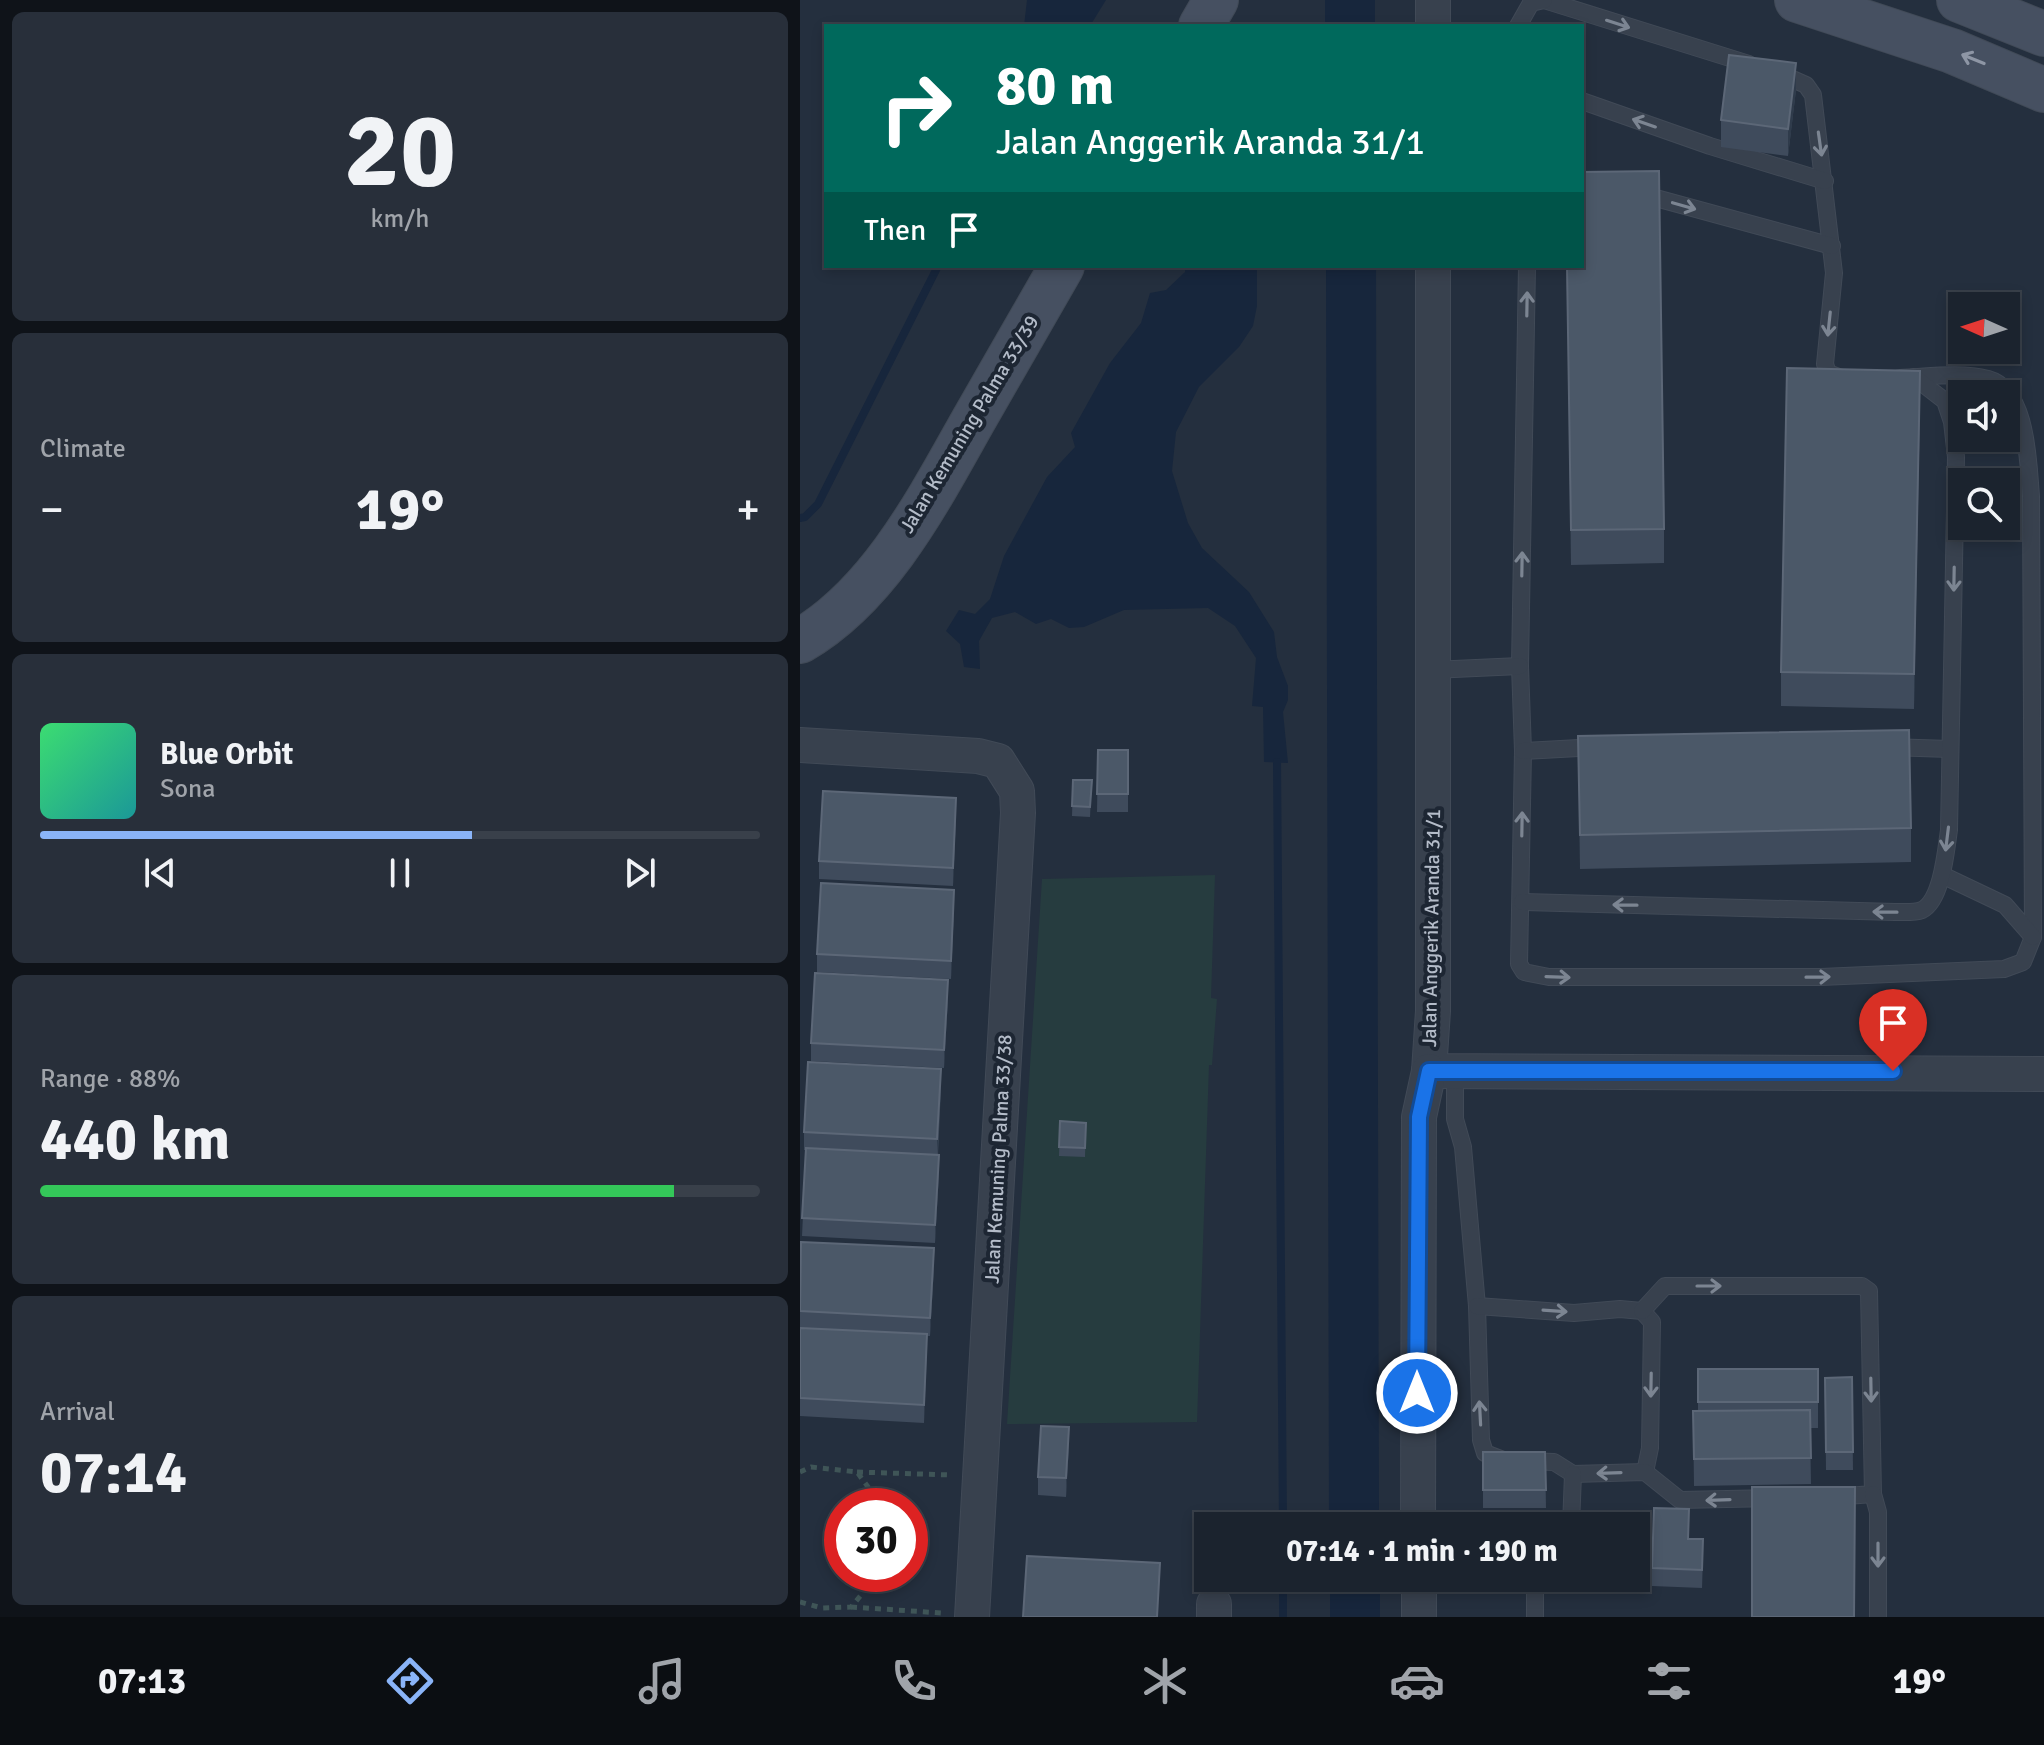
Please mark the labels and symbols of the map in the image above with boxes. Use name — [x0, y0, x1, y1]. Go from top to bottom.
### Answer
one-way arrow — [1606, 17, 1631, 32]
one-way arrow — [1961, 51, 1985, 65]
one-way arrow — [1632, 114, 1657, 129]
one-way arrow — [1812, 131, 1827, 157]
one-way arrow — [1670, 200, 1696, 215]
one-way arrow — [1519, 291, 1535, 318]
north arrow — [1948, 292, 2020, 364]
one-way arrow — [1821, 310, 1836, 337]
street label: Jalan Kemuning Palma 33/39 — [894, 311, 1044, 538]
one-way arrow — [1515, 551, 1530, 578]
one-way arrow — [1946, 565, 1961, 592]
street label: Jalan Anggerik Aranda 31/1 — [1417, 809, 1446, 1047]
one-way arrow — [1515, 811, 1530, 838]
one-way arrow — [1939, 825, 1954, 851]
one-way arrow — [1612, 897, 1639, 913]
one-way arrow — [1872, 904, 1899, 919]
one-way arrow — [1544, 969, 1571, 984]
one-way arrow — [1804, 969, 1831, 985]
pin — [1859, 989, 1927, 1071]
street label: Jalan Kemuning Palma 33/38 — [979, 1034, 1018, 1284]
one-way arrow — [1695, 1278, 1722, 1294]
one-way arrow — [1541, 1304, 1568, 1319]
position arrow — [1375, 1351, 1459, 1435]
one-way arrow — [1644, 1371, 1659, 1398]
one-way arrow — [1863, 1376, 1879, 1403]
one-way arrow — [1472, 1400, 1487, 1427]
one-way arrow — [1596, 1465, 1623, 1481]
speed limit sign: 30 — [824, 1488, 928, 1592]
one-way arrow — [1705, 1492, 1732, 1508]
one-way arrow — [1870, 1541, 1886, 1568]

